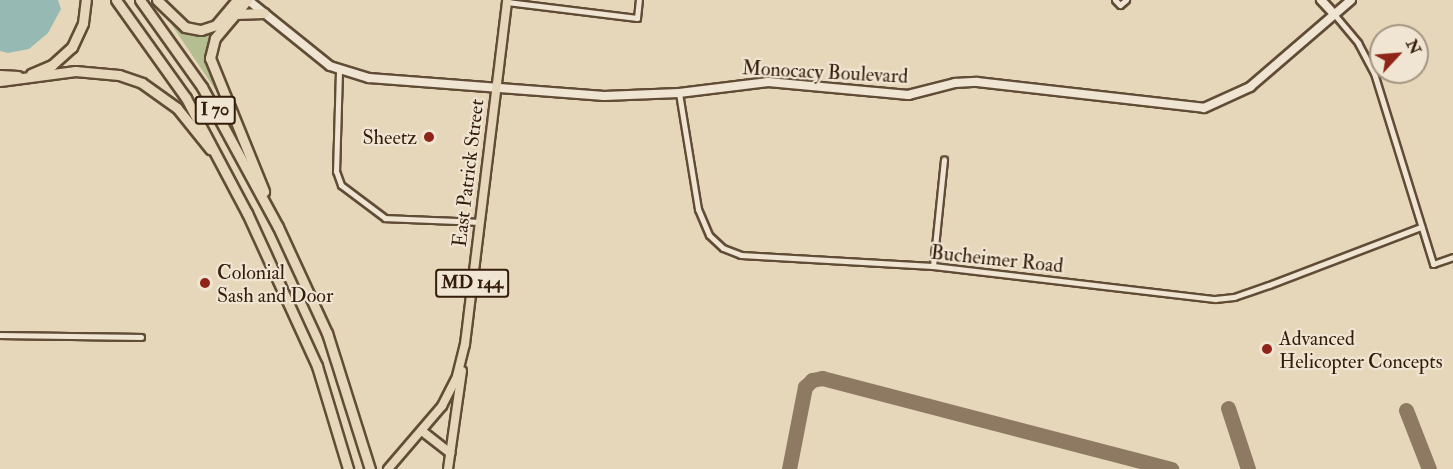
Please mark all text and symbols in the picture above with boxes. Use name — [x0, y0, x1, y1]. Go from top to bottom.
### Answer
north arrow — [1369, 24, 1429, 84]
text: N — [1401, 36, 1426, 58]
street label: Monocacy Boulevard — [741, 56, 909, 88]
road number: I 70 — [194, 95, 236, 125]
street label: East Patrick Street — [447, 98, 489, 248]
place label: Sheetz — [363, 125, 417, 149]
marker: Sheetz — [422, 130, 436, 144]
street label: Bucheimer Road — [930, 240, 1064, 278]
place label: Colonial Sash and Door — [217, 260, 333, 307]
road number: MD 144 — [434, 268, 510, 298]
marker: Colonial Sash and Door — [198, 276, 212, 290]
place label: Advanced Helicopter Concepts — [1279, 326, 1443, 373]
marker: Advanced Helicopter Concepts — [1260, 342, 1274, 356]

